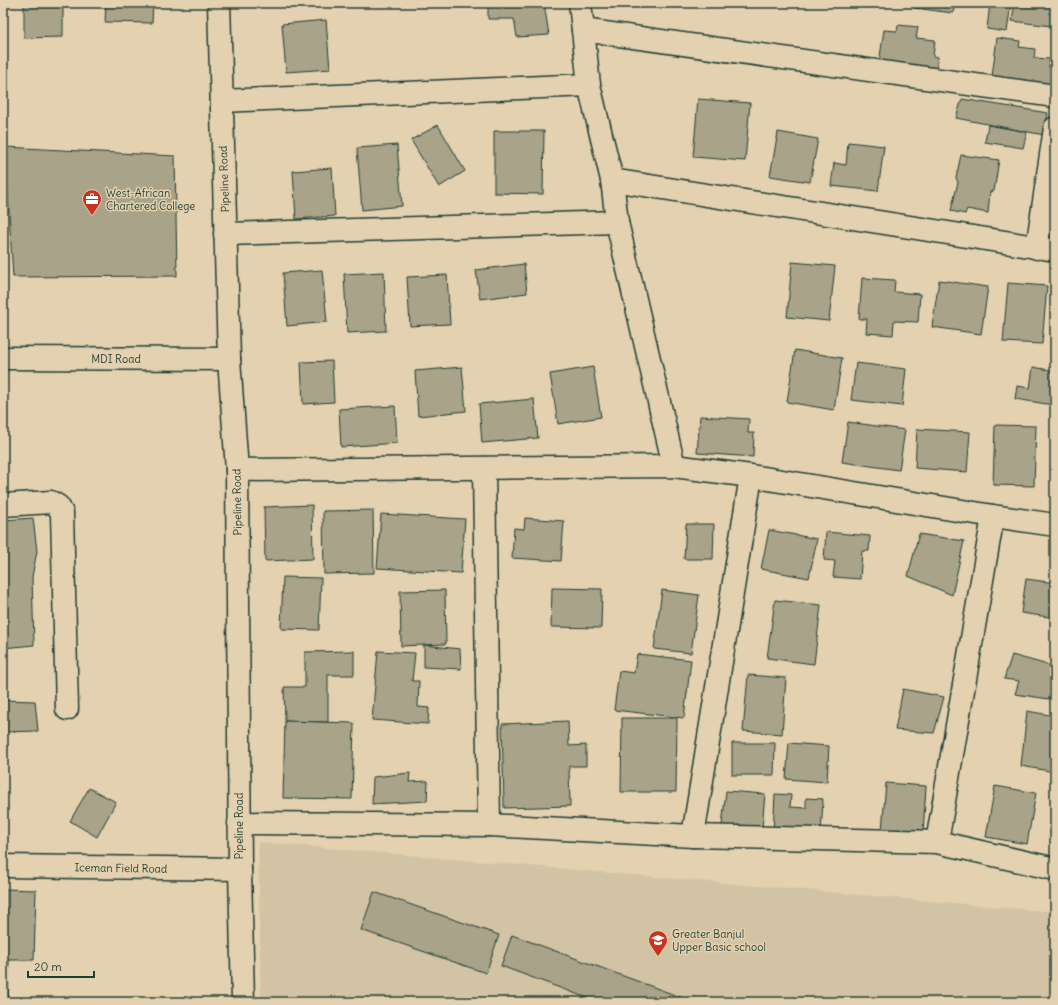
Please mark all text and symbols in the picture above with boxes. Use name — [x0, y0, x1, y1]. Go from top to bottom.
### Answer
street label: Pipeline Road — [216, 145, 232, 213]
place label: West-African Chartered College — [106, 186, 195, 213]
office icon: West-African Chartered College — [81, 188, 103, 216]
street label: MDI Road — [91, 352, 141, 366]
street label: Pipeline Road — [229, 468, 245, 536]
street label: Pipeline Road — [232, 792, 246, 859]
street label: Iceman Field Road — [75, 860, 168, 876]
place label: Greater Banjul Upper Basic school — [672, 927, 766, 954]
school or university icon: Greater Banjul Upper Basic school — [647, 929, 669, 957]
scale bar — [28, 953, 94, 979]
text: 20 m — [34, 959, 62, 974]

